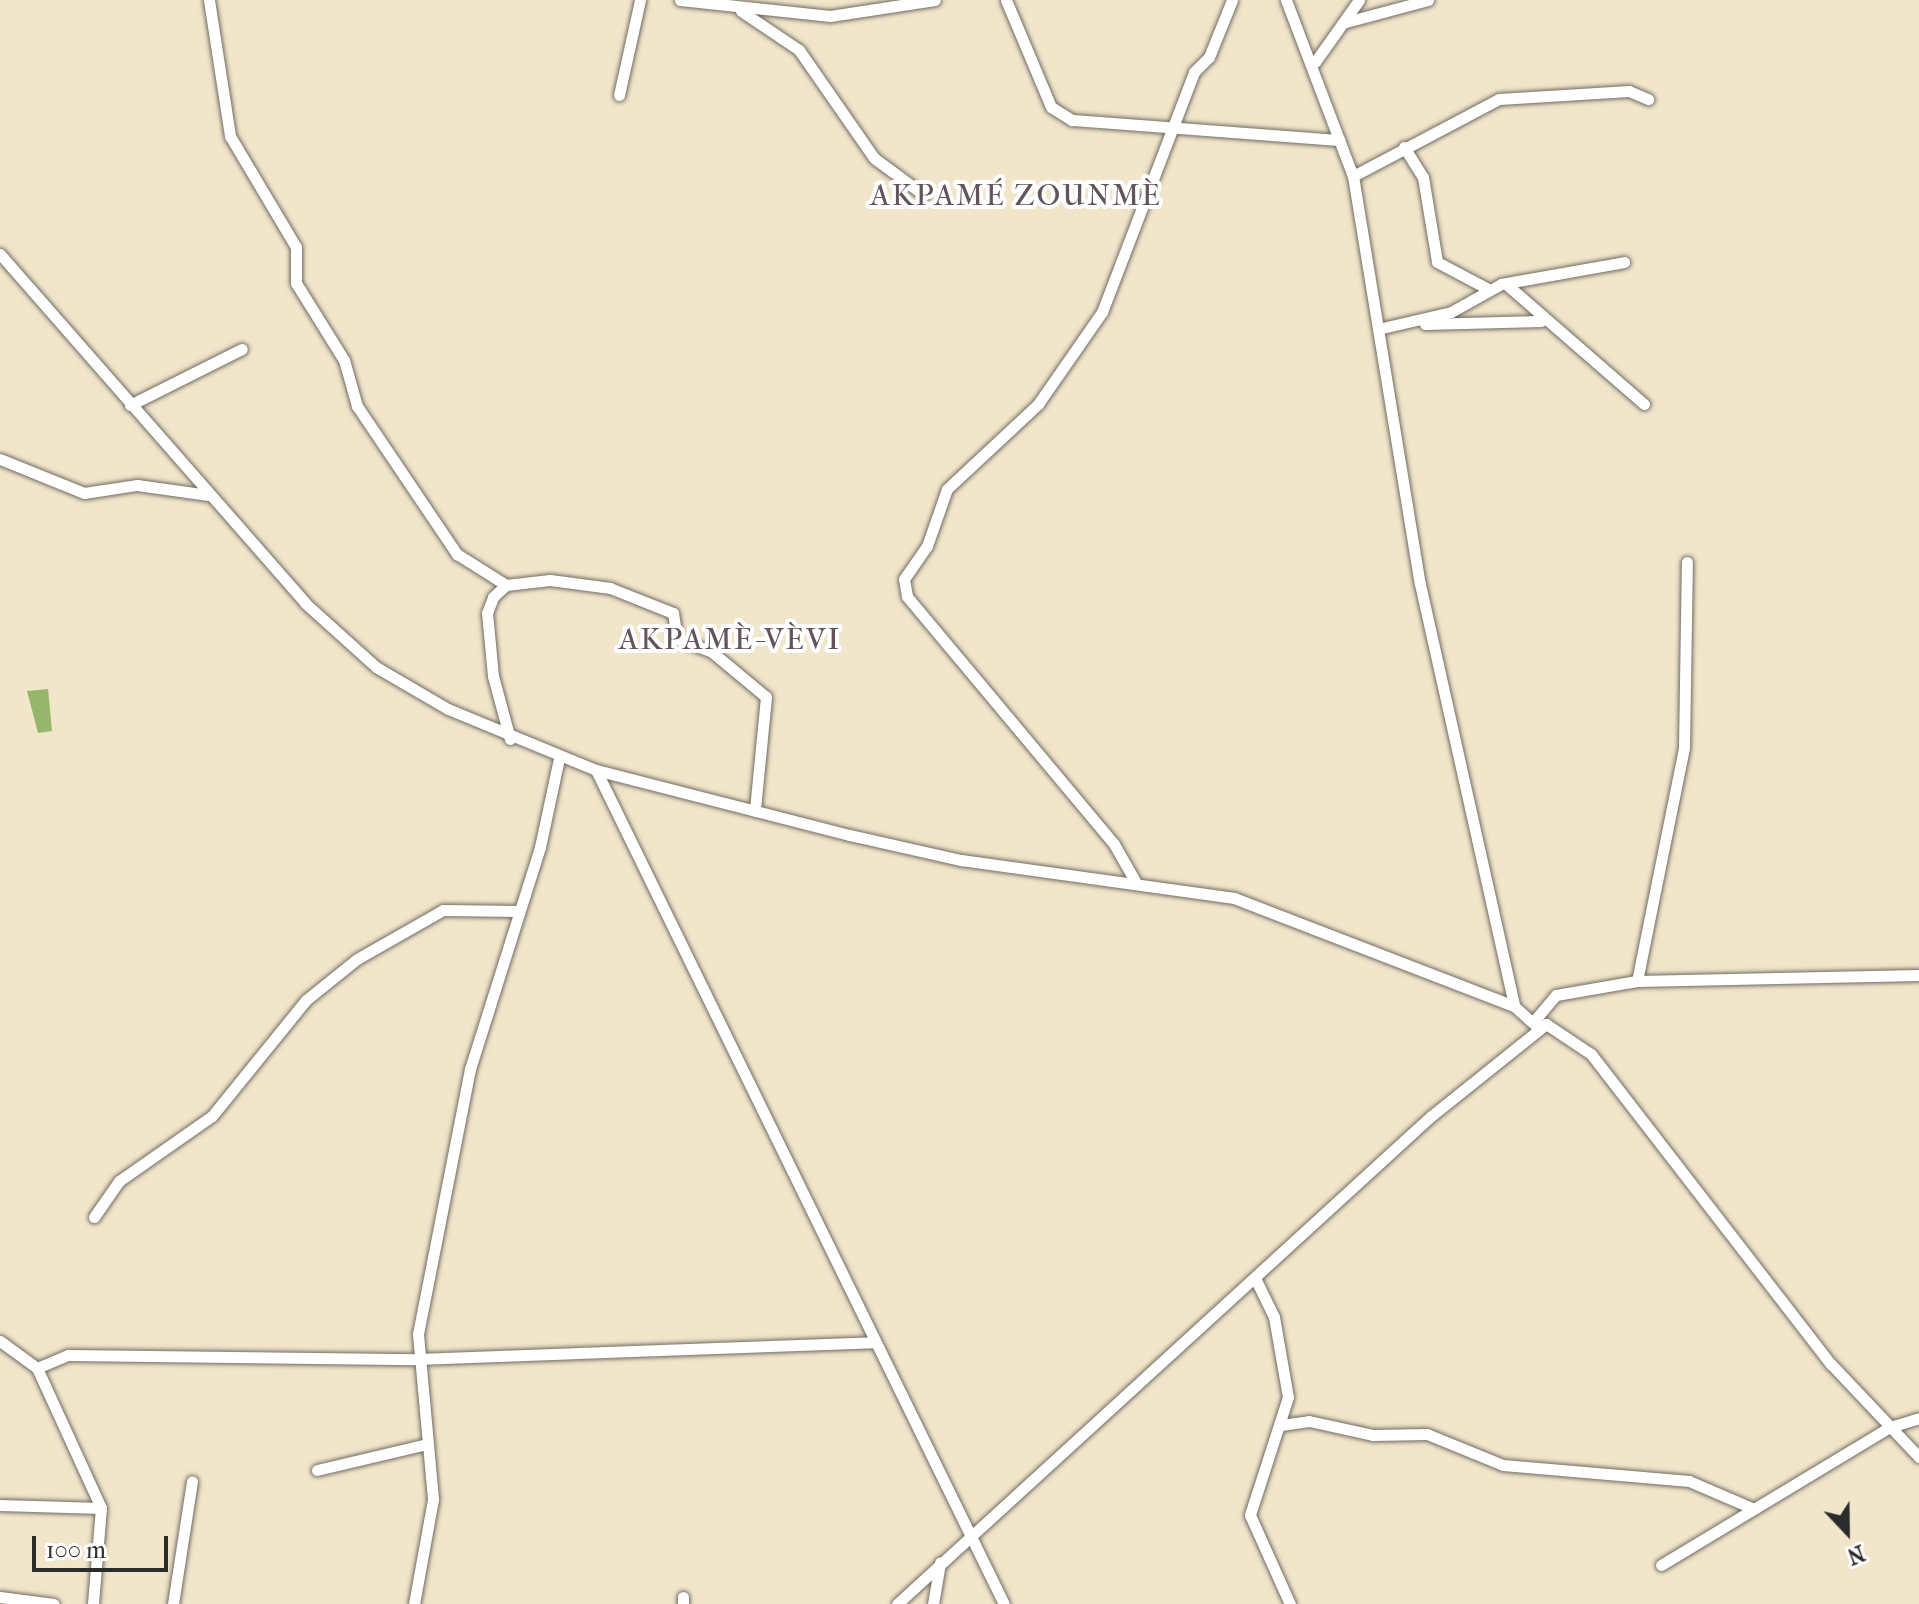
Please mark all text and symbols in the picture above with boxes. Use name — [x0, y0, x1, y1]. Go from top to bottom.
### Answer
district label: AKPAMÉ ZOUNMÈ — [870, 178, 1162, 214]
district label: AKPAMÈ-VÈVI — [619, 622, 841, 658]
north arrow — [1807, 1492, 1887, 1572]
scale bar — [36, 1520, 172, 1570]
text: 100 m — [46, 1536, 106, 1564]
text: N — [1843, 1539, 1869, 1569]

